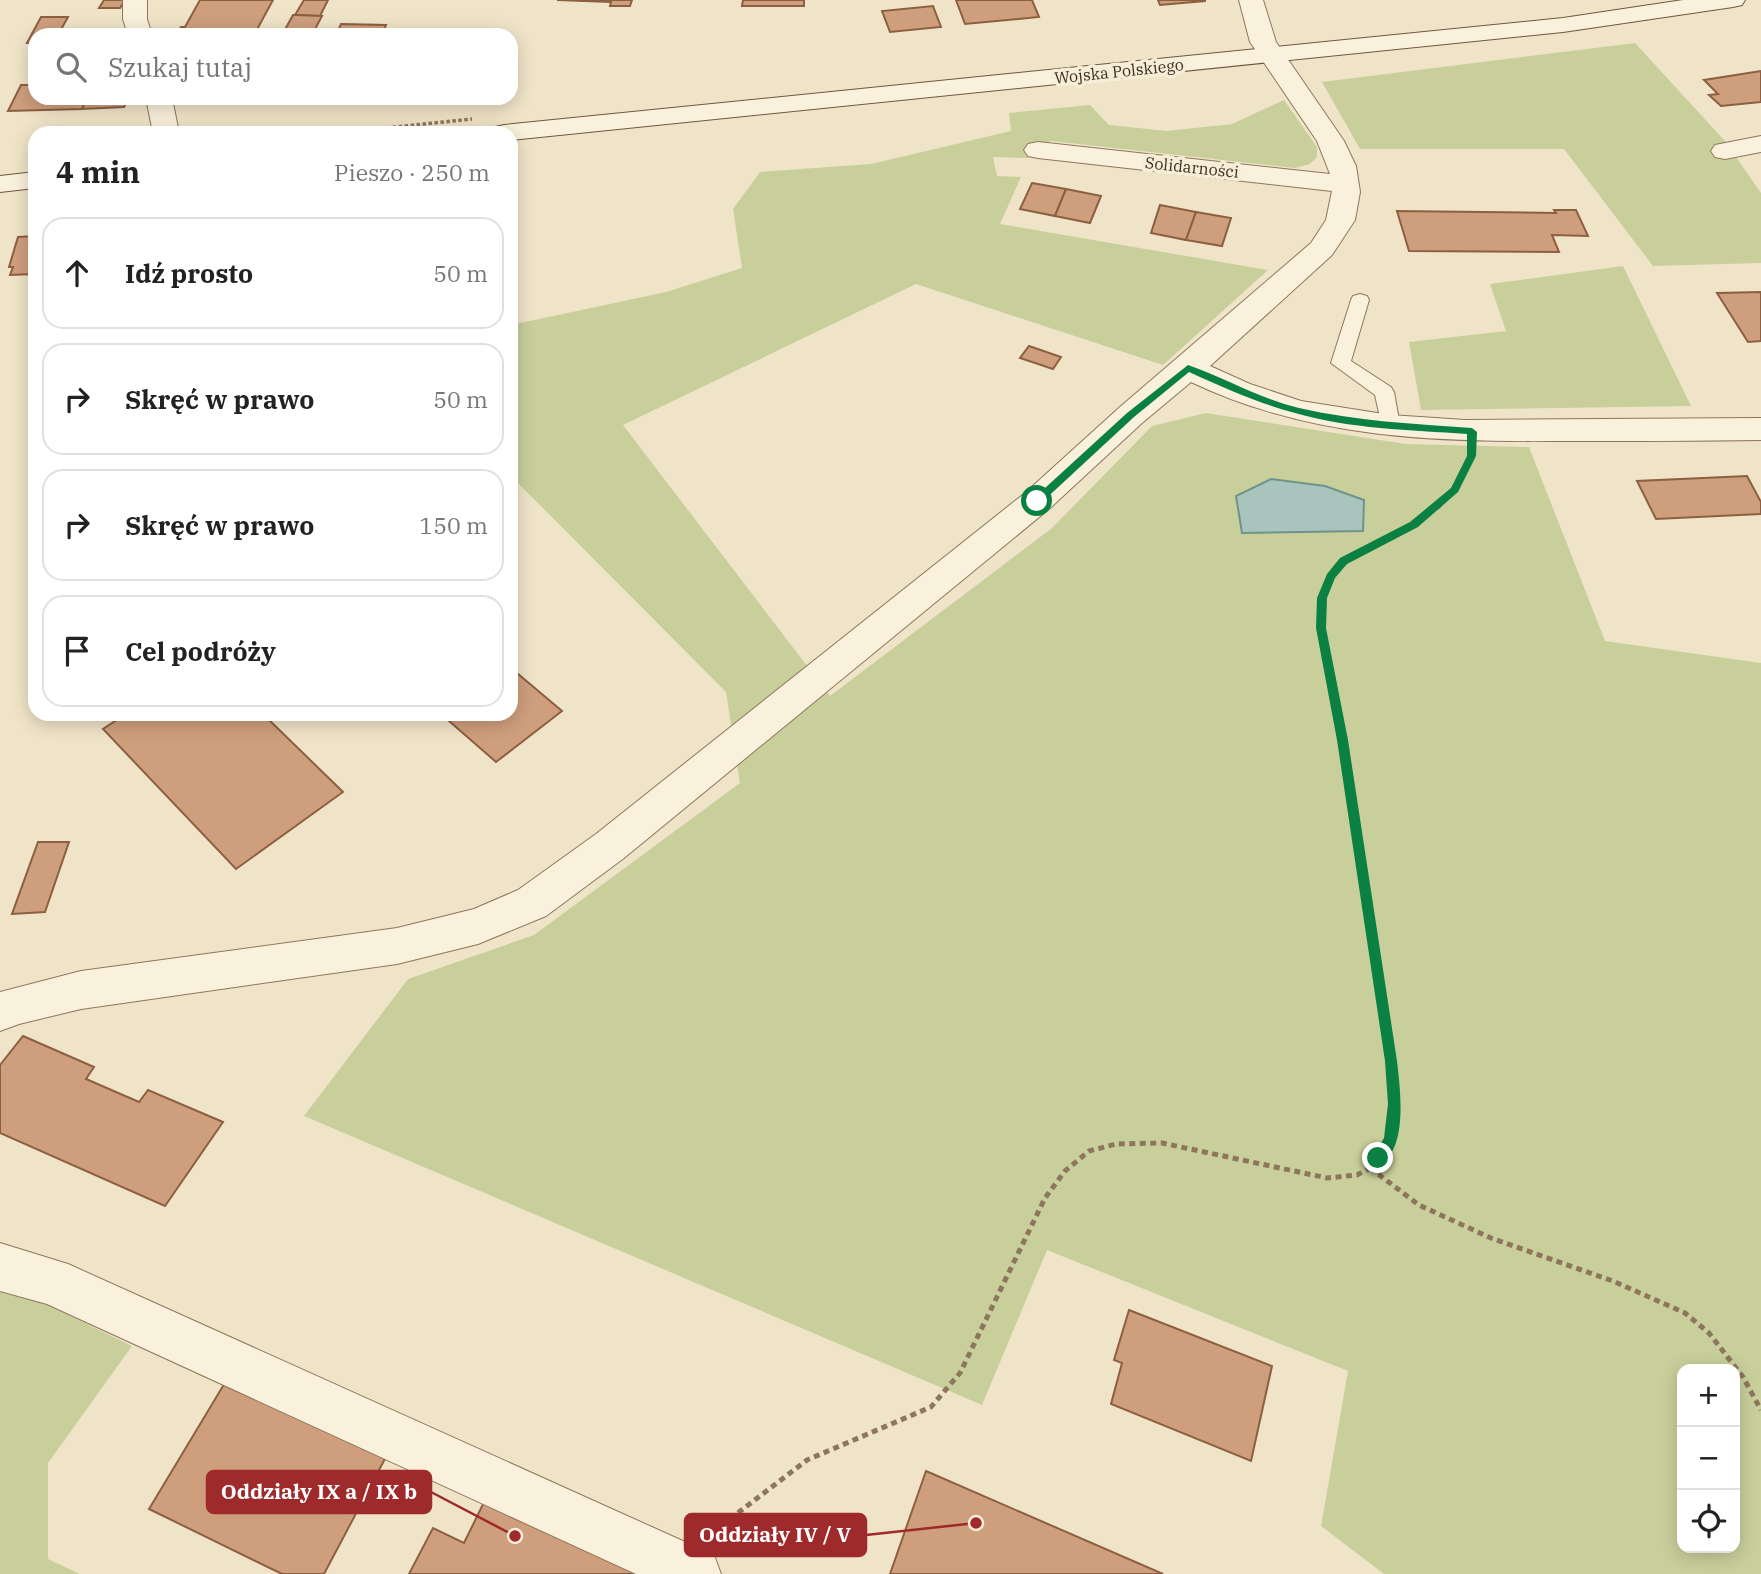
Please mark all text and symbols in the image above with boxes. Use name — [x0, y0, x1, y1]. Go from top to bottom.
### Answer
search box — [28, 28, 518, 105]
icon: search — [52, 48, 90, 86]
text: Szukaj tutaj — [108, 50, 252, 84]
street label: Wojska Polskiego — [1053, 54, 1185, 88]
text: 4 min — [56, 152, 140, 191]
street label: Solidarności — [1144, 152, 1240, 182]
text: Pieszo · 250 m — [334, 157, 490, 187]
icon: ahead — [58, 254, 96, 292]
text: Idź prosto — [125, 256, 253, 290]
text: 50 m — [433, 258, 488, 288]
icon: right — [58, 380, 96, 418]
text: Skręć w prawo — [125, 382, 314, 416]
text: 50 m — [433, 384, 488, 414]
route start — [1021, 485, 1052, 516]
icon: right — [58, 506, 96, 544]
text: Skręć w prawo — [125, 508, 314, 542]
text: 150 m — [419, 510, 488, 540]
icon: arrive — [58, 632, 96, 670]
text: Cel podróży — [125, 634, 276, 668]
route end — [1362, 1142, 1393, 1173]
map controls — [1677, 1364, 1740, 1553]
button: + — [1677, 1364, 1740, 1427]
button: − — [1677, 1427, 1740, 1490]
callout: Oddziały IX a / IX b — [207, 1471, 431, 1513]
text: Oddziały IX a / IX b — [221, 1477, 417, 1505]
button: locate — [1677, 1490, 1740, 1553]
callout: Oddziały IV / V — [685, 1514, 866, 1556]
text: Oddziały IV / V — [699, 1520, 851, 1548]

